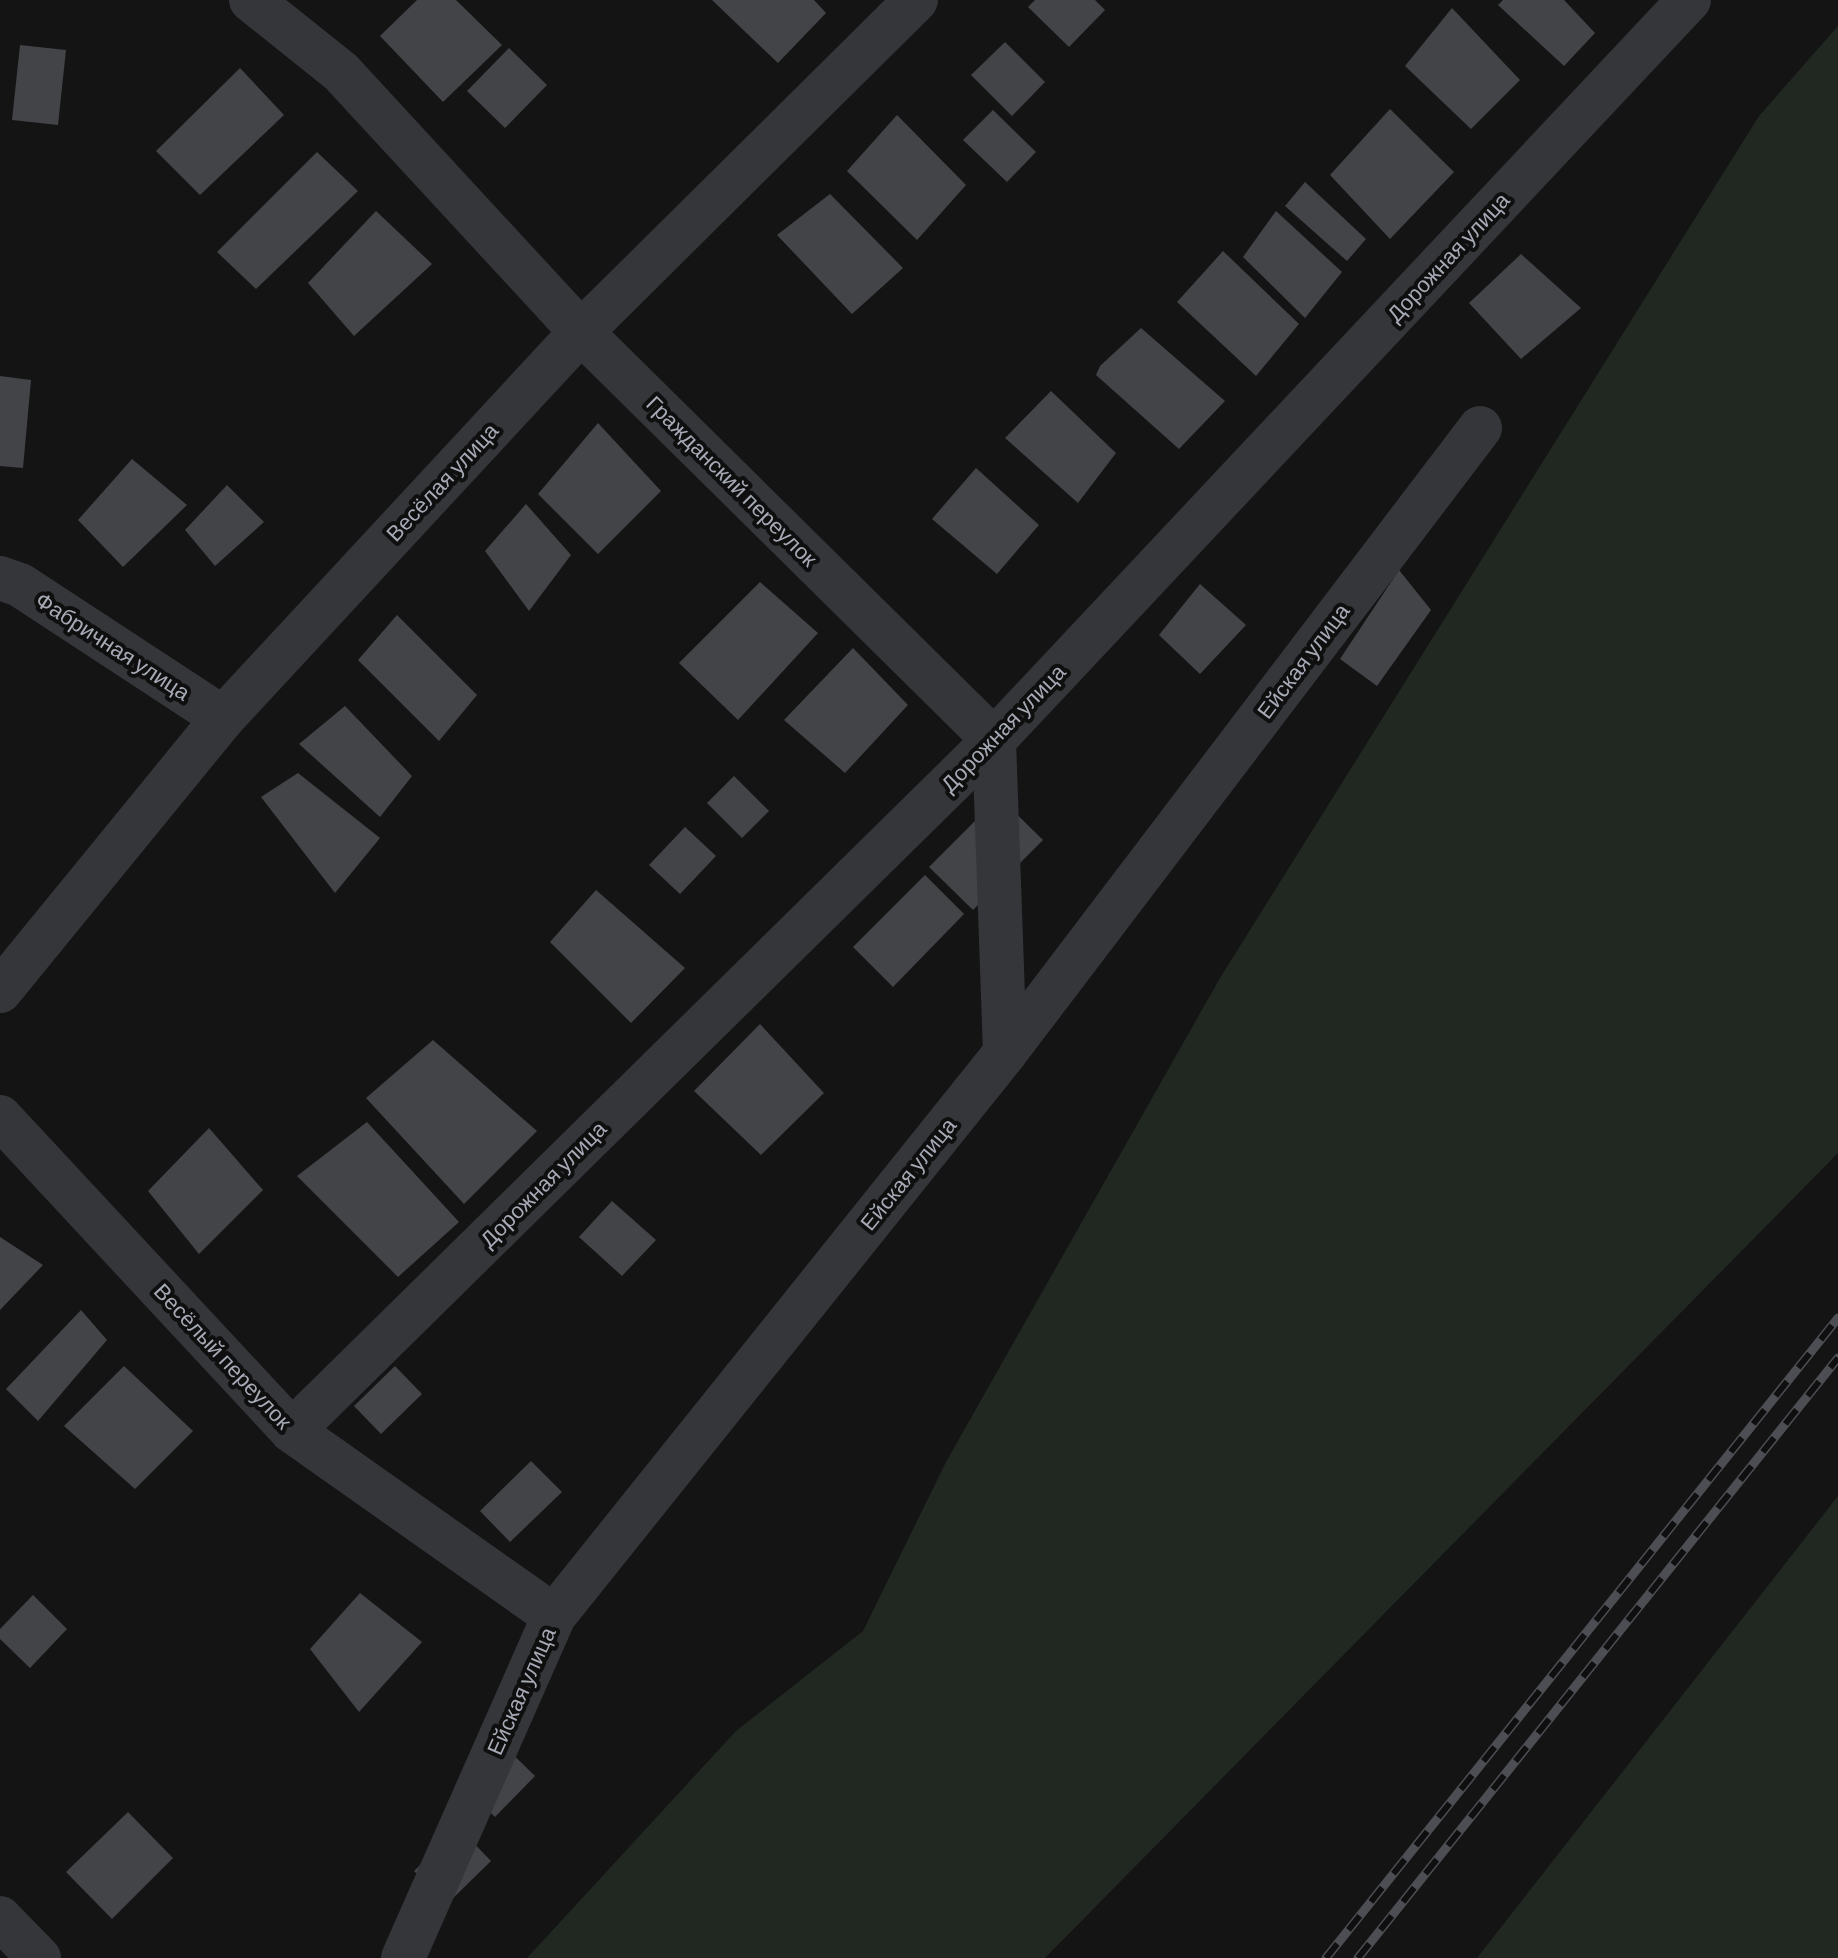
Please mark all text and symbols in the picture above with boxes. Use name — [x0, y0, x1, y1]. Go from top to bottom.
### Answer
street label: Дорожная улица — [1381, 186, 1515, 327]
street label: Гражданский переулок — [641, 390, 824, 572]
street label: Весёлая улица — [380, 416, 504, 546]
street label: Фабричная улица — [31, 586, 196, 706]
street label: Ейская улица — [1251, 597, 1355, 724]
street label: Дорожная улица — [935, 657, 1071, 797]
street label: Ейская улица — [854, 1111, 962, 1235]
street label: Дорожная улица — [474, 1114, 612, 1252]
street label: Весёлый переулок — [149, 1277, 298, 1434]
street label: Ейская улица — [480, 1622, 561, 1759]

